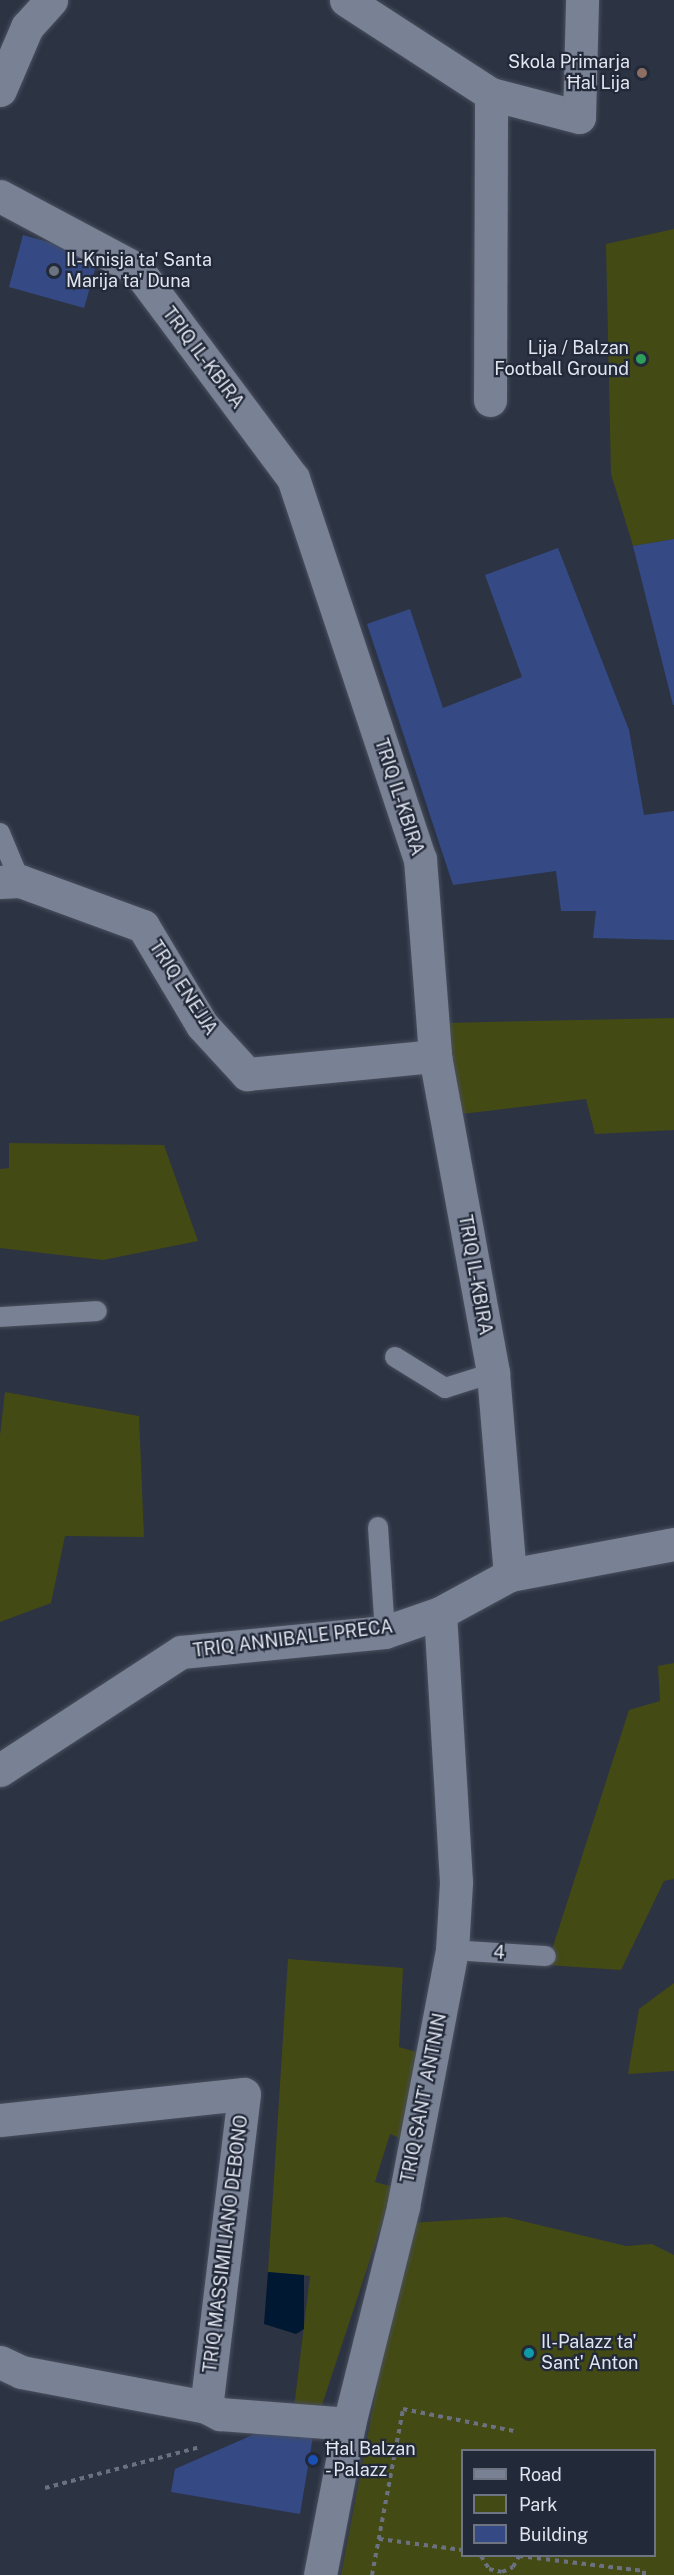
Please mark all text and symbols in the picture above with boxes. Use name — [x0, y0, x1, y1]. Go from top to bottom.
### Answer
place label: Skola Primarja Ħal Lija — [508, 52, 630, 94]
marker: Skola Primarja Ħal Lija — [635, 66, 649, 80]
place label: Il-Knisja ta' Santa Marija ta' Duna — [66, 250, 212, 292]
marker: Il-Knisja ta' Santa Marija ta' Duna — [47, 264, 61, 278]
street label: TRIQ IL-KBIRA — [158, 303, 248, 413]
place label: Lija / Balzan Football Ground — [494, 338, 629, 380]
marker: Lija / Balzan Football Ground — [634, 352, 648, 366]
street label: TRIQ IL-KBIRA — [370, 736, 428, 858]
street label: TRIQ ENEJJA — [144, 937, 222, 1039]
street label: TRIQ IL-KBIRA — [454, 1213, 496, 1337]
street label: TRIQ ANNIBALE PRECA — [192, 1616, 394, 1662]
street label: 4 — [493, 1942, 505, 1964]
street label: TRIQ SANT' ANTNIN — [397, 2011, 451, 2185]
street label: TRIQ MASSIMILIANO DEBONO — [199, 2114, 253, 2374]
place label: Il-Palazz ta' Sant' Anton — [541, 2332, 639, 2374]
marker: Il-Palazz ta' Sant' Anton — [522, 2346, 536, 2360]
place label: Ħal Balzan - Palazz — [325, 2439, 416, 2482]
legend — [461, 2449, 656, 2557]
marker: Ħal Balzan - Palazz — [306, 2453, 320, 2467]
text: Road — [519, 2464, 562, 2485]
text: Park — [519, 2494, 557, 2515]
text: Building — [519, 2524, 588, 2545]

